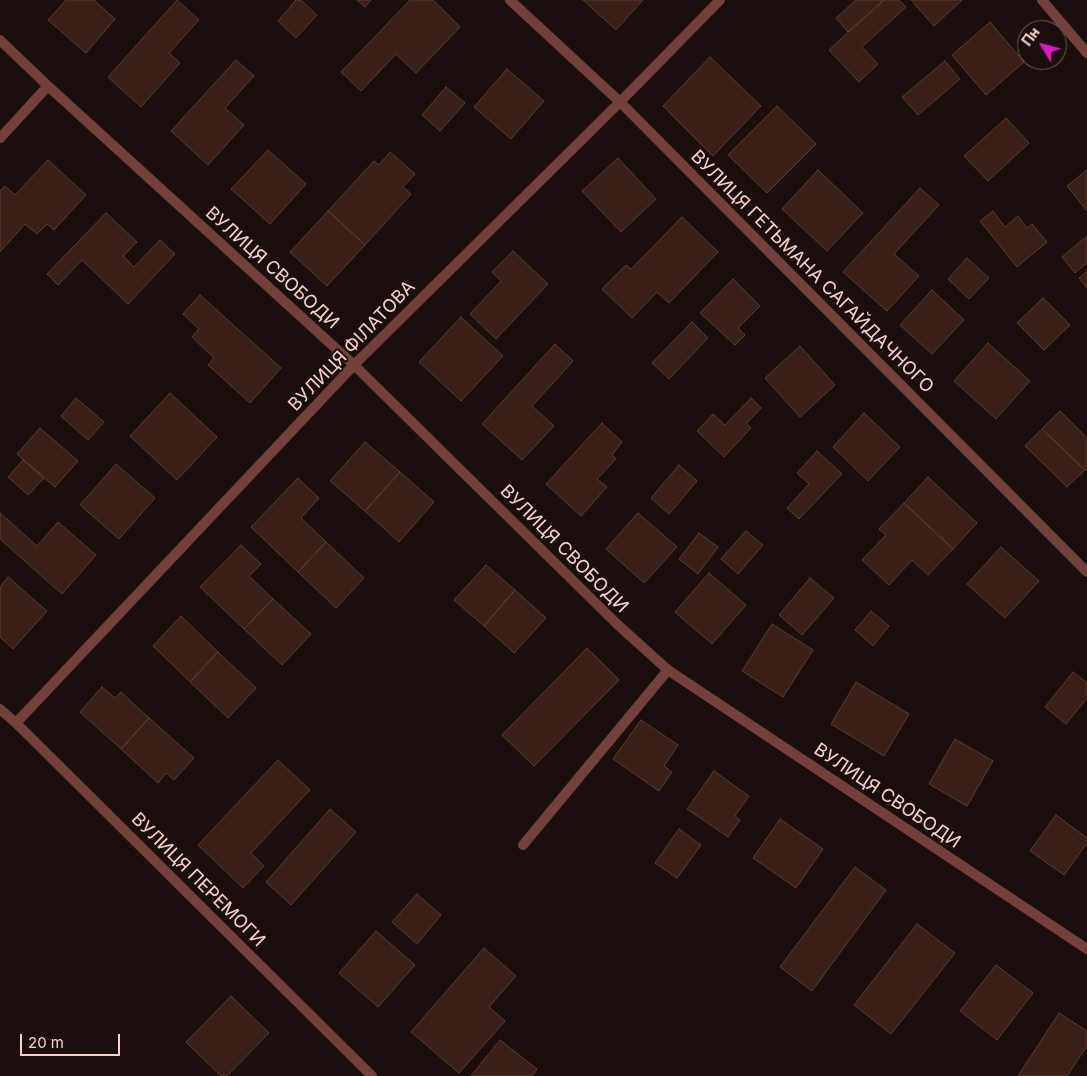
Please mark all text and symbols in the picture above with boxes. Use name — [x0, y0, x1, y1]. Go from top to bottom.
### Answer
north arrow — [1017, 20, 1067, 70]
text: Пн — [1018, 23, 1043, 49]
street label: ВУЛИЦЯ ГЕТЬМАНА САГАЙДАЧНОГО — [686, 146, 938, 398]
street label: ВУЛИЦЯ СВОБОДИ — [201, 202, 343, 334]
street label: ВУЛИЦЯ ФІЛАТОВА — [284, 276, 420, 416]
street label: ВУЛИЦЯ СВОБОДИ — [496, 481, 632, 617]
street label: ВУЛИЦЯ СВОБОДИ — [810, 739, 964, 853]
street label: ВУЛИЦЯ ПЕРЕМОГИ — [127, 809, 269, 951]
scale bar — [22, 1024, 122, 1056]
text: 20 m — [28, 1033, 64, 1052]

